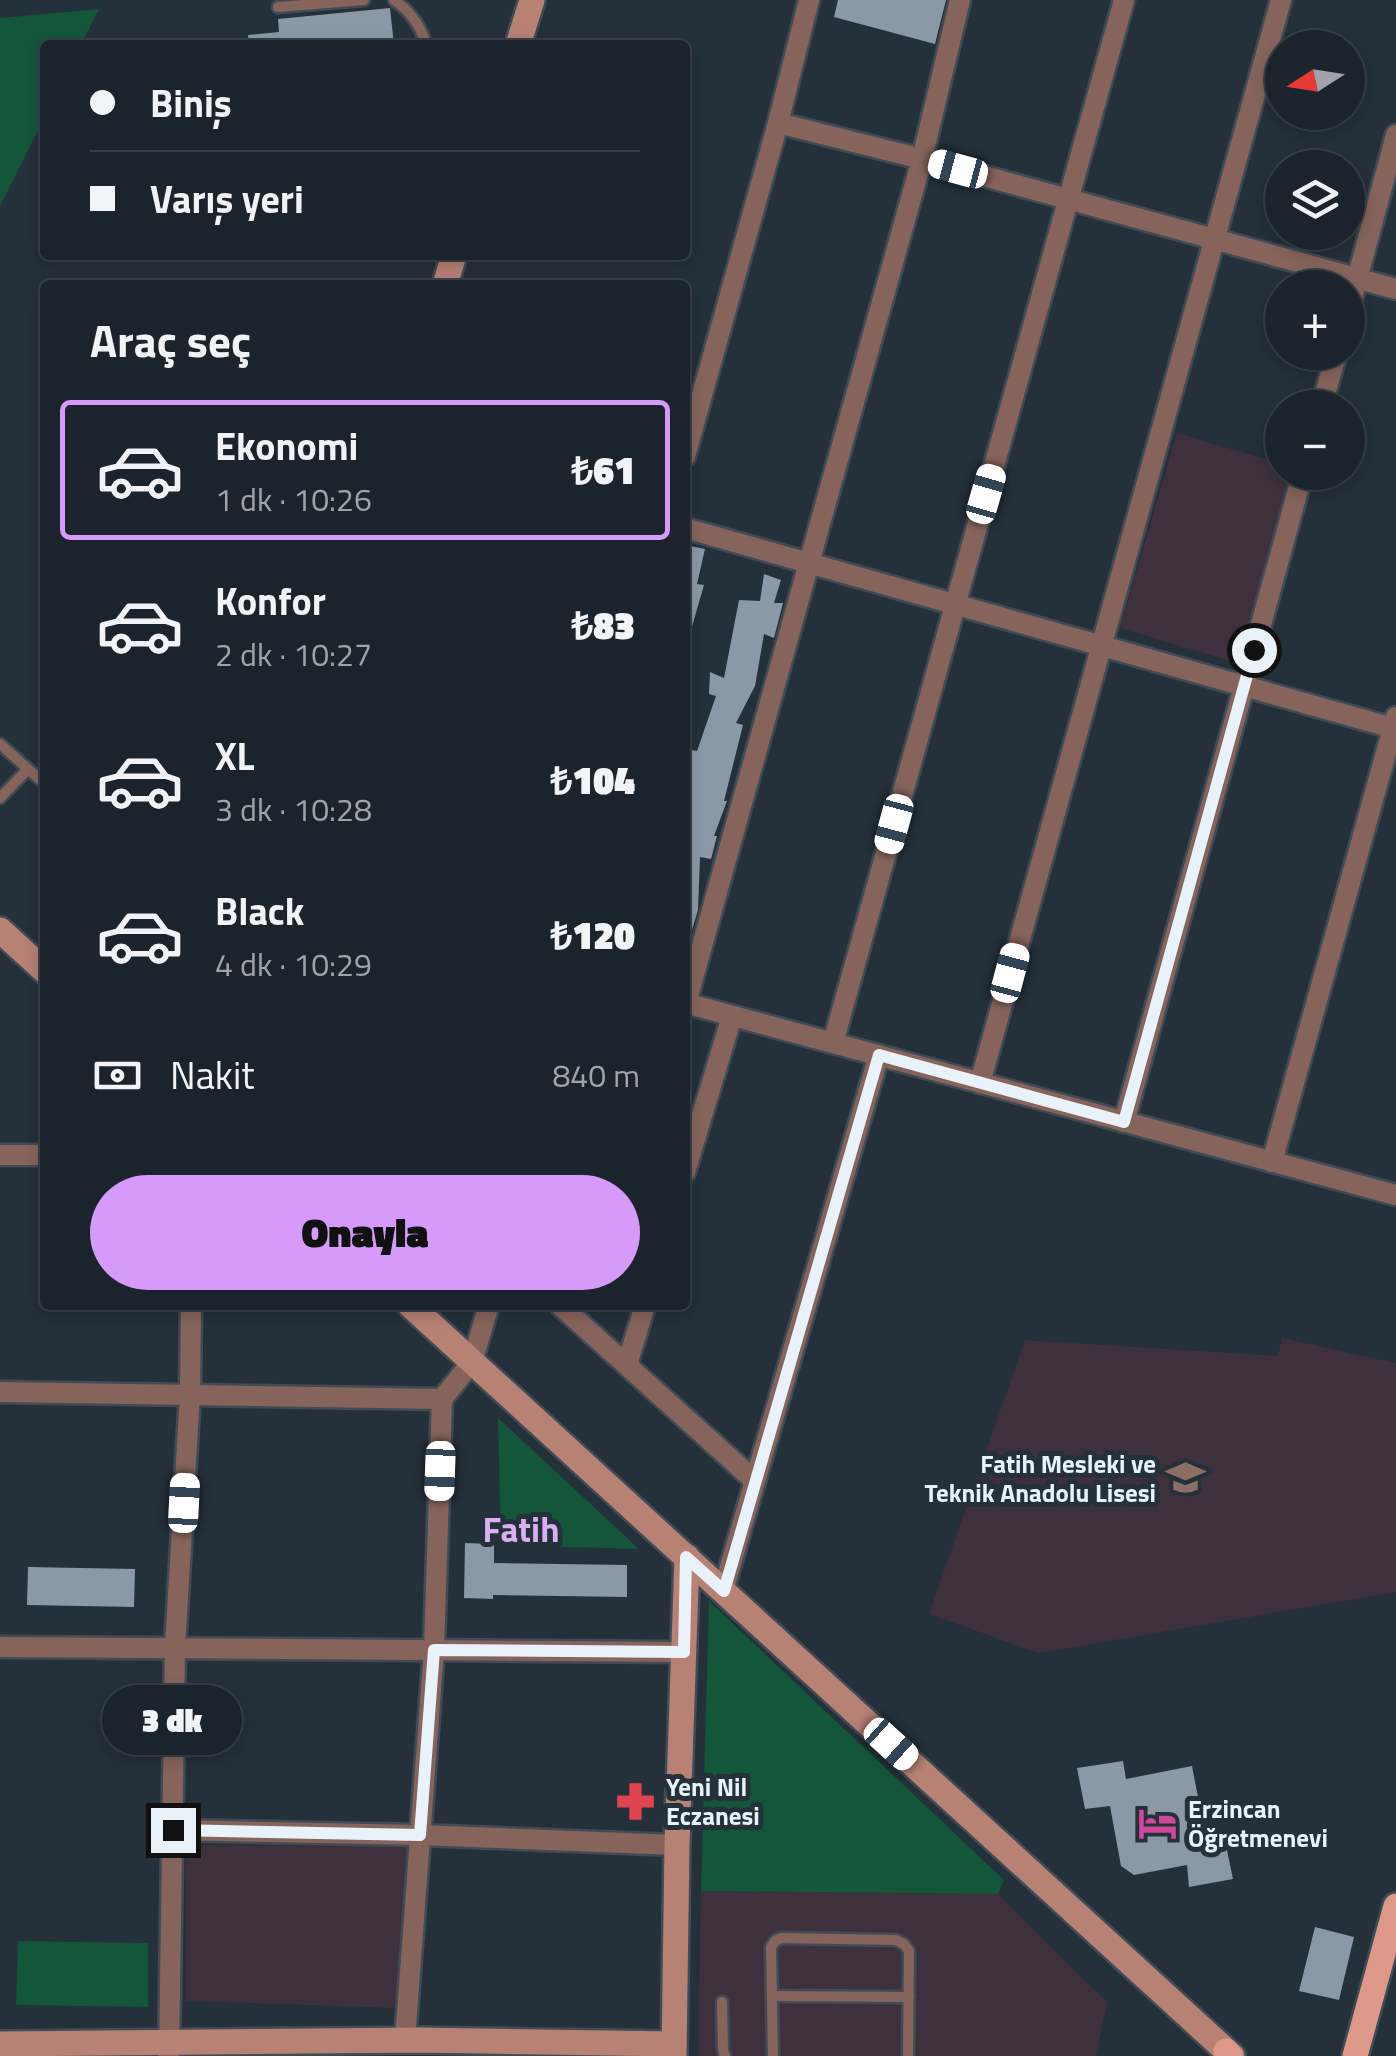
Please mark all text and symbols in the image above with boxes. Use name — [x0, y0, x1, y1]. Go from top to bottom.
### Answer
north arrow — [1265, 30, 1365, 130]
map controls — [1265, 30, 1365, 490]
text: Biniş — [150, 74, 232, 132]
car — [925, 147, 991, 191]
button: layers — [1265, 150, 1365, 250]
text: Varış yeri — [150, 170, 304, 228]
button: + — [1265, 270, 1365, 370]
text: Araç seç — [90, 306, 251, 374]
button: − — [1265, 390, 1365, 490]
text: Ekonomi — [215, 417, 358, 475]
icon: car — [95, 425, 185, 515]
text: ₺61 — [571, 441, 635, 499]
car — [963, 461, 1009, 527]
text: 1 dk · 10:26 — [215, 475, 372, 523]
text: Konfor — [215, 572, 326, 630]
icon: car — [95, 580, 185, 670]
text: ₺83 — [571, 596, 635, 654]
route start — [1232, 628, 1277, 673]
text: 2 dk · 10:27 — [215, 630, 372, 678]
text: XL — [215, 727, 255, 785]
icon: car — [95, 735, 185, 825]
text: ₺104 — [551, 751, 635, 809]
text: 3 dk · 10:28 — [215, 785, 372, 833]
car — [872, 791, 916, 857]
text: Black — [215, 882, 304, 940]
icon: car — [95, 890, 185, 980]
text: ₺120 — [551, 906, 635, 964]
text: 4 dk · 10:29 — [215, 940, 372, 988]
car — [988, 940, 1032, 1006]
text: Nakit — [170, 1046, 255, 1104]
icon: cash — [90, 1048, 145, 1103]
text: 840 m — [552, 1051, 640, 1099]
button: Onayla — [90, 1175, 640, 1290]
car — [424, 1440, 456, 1502]
place label: Fatih Mesleki ve Teknik Anadolu Lisesi — [924, 1445, 1156, 1512]
school or university icon: Fatih Mesleki ve Teknik Anadolu Lisesi — [1165, 1457, 1207, 1499]
car — [167, 1472, 201, 1534]
district label: Fatih — [482, 1502, 560, 1556]
callout: 3 dk — [103, 1685, 243, 1755]
text: 3 dk — [142, 1696, 202, 1744]
car — [859, 1713, 923, 1775]
place label: Yeni Nil Eczanesi — [666, 1768, 760, 1835]
pharmacy icon: Yeni Nil Eczanesi — [615, 1780, 657, 1822]
place label: Erzincan Öğretmenevi — [1188, 1790, 1328, 1857]
hotel icon: Erzincan Öğretmenevi — [1137, 1802, 1179, 1844]
route end — [151, 1808, 196, 1853]

